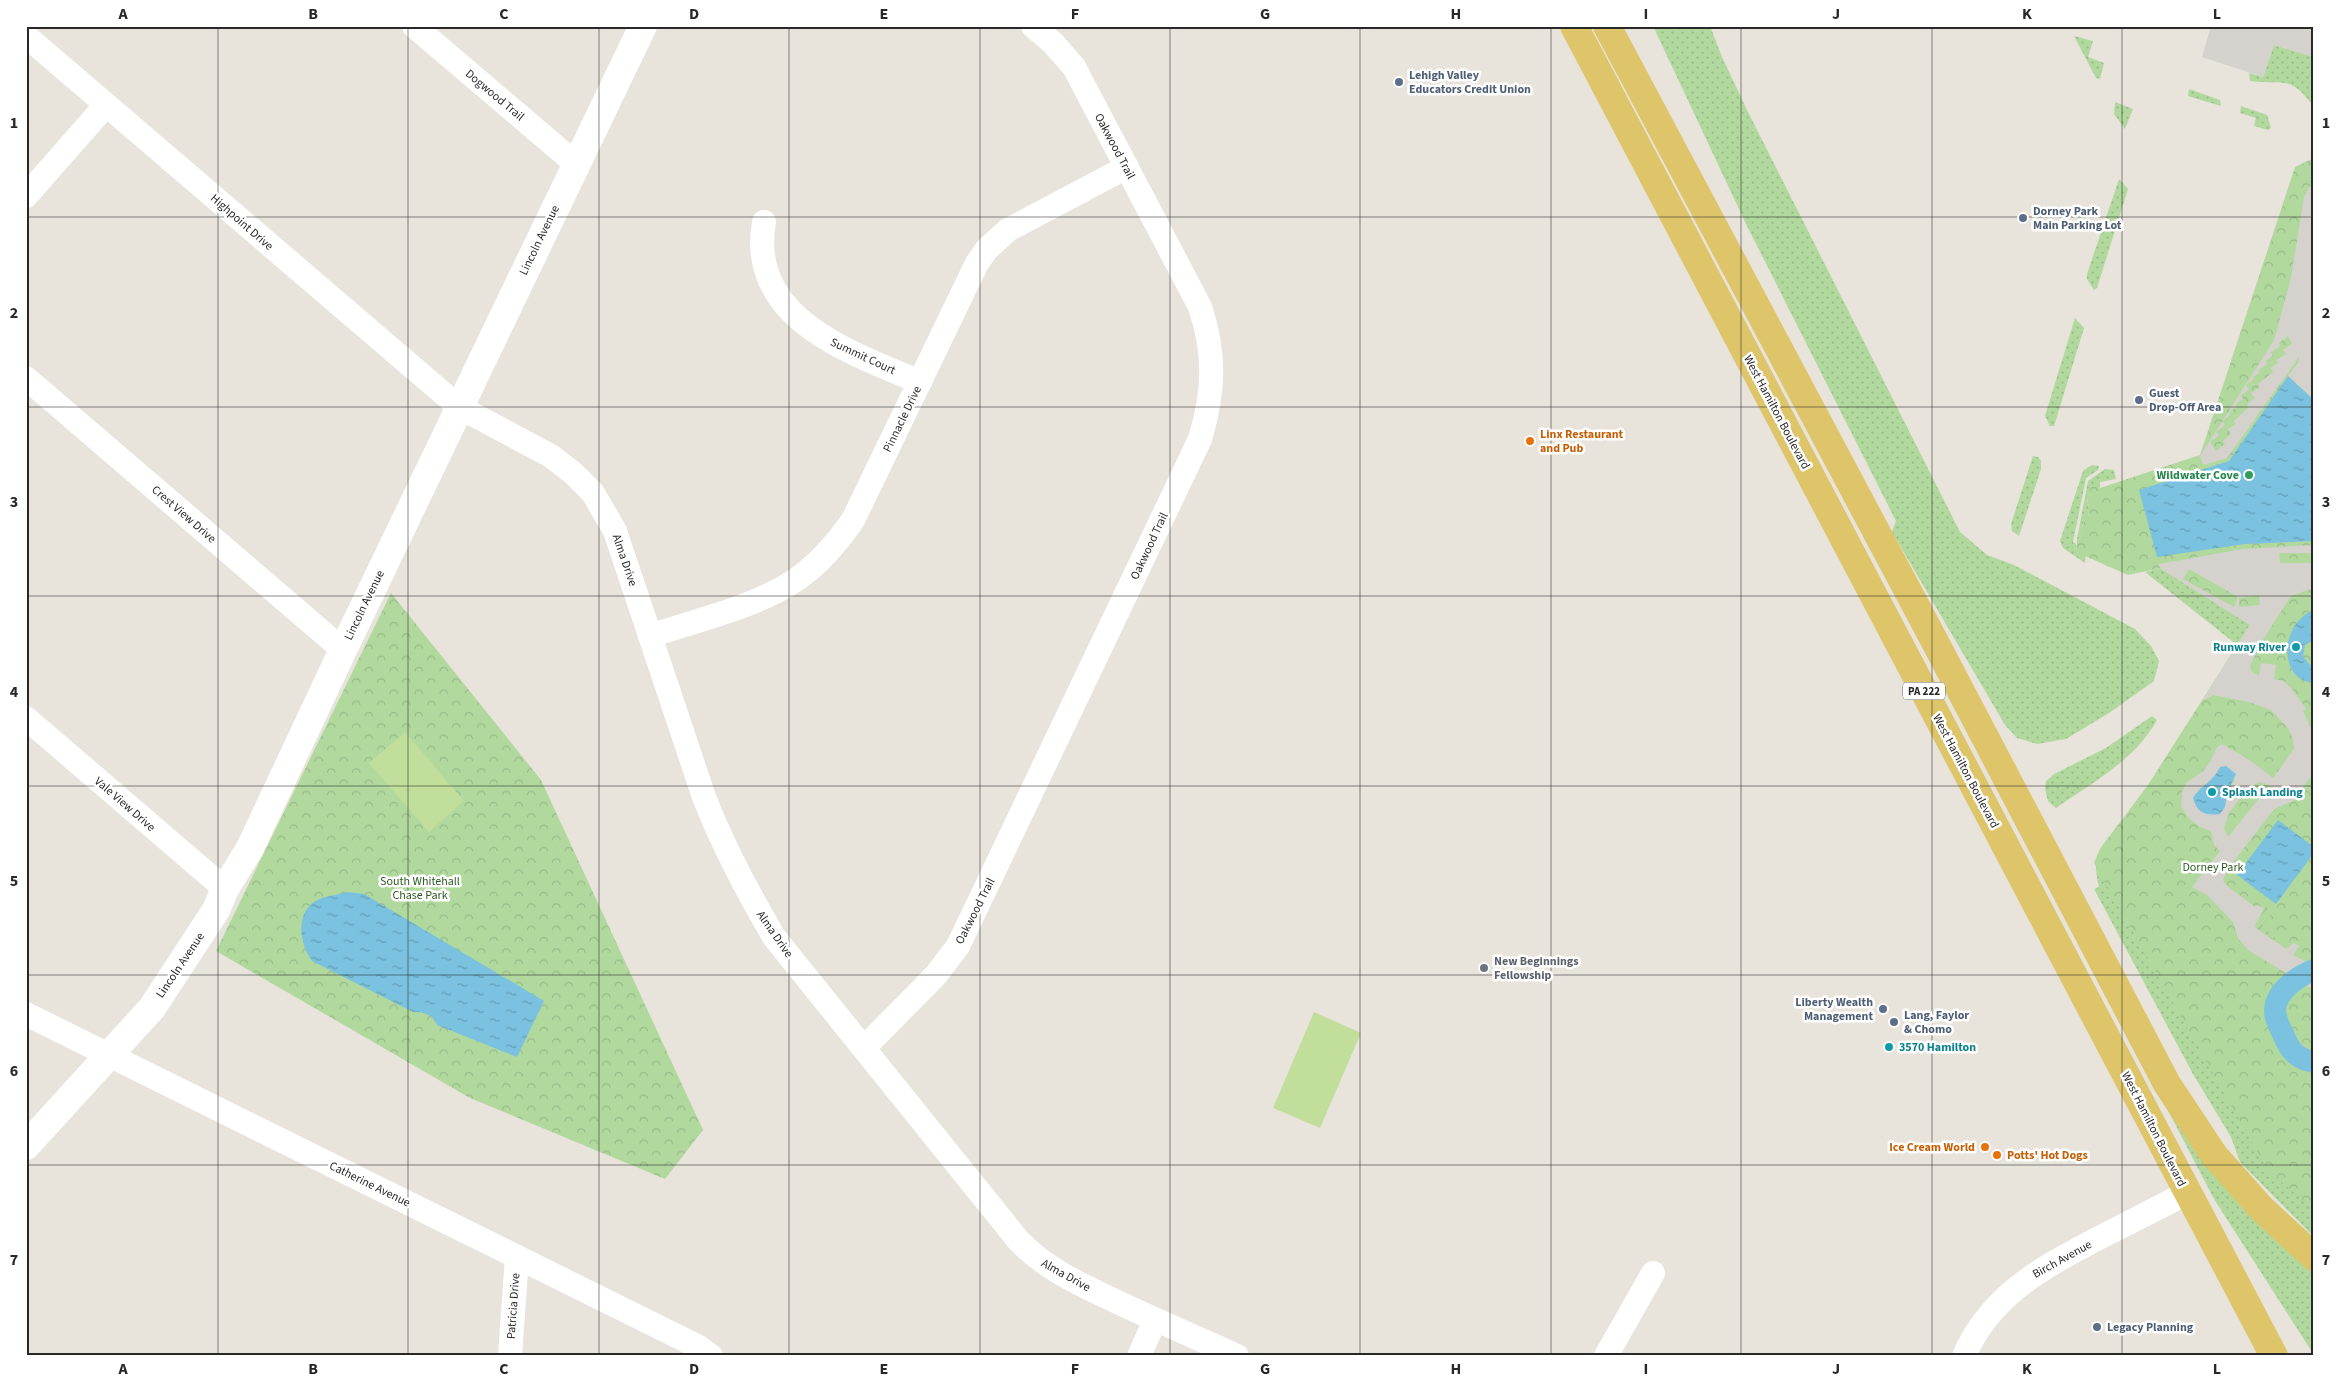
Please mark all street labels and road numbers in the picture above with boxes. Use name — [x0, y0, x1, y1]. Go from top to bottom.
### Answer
street label: Dogwood Trail — [461, 66, 528, 125]
street label: Oakwood Trail — [1090, 110, 1139, 182]
street label: Highpoint Drive — [206, 190, 277, 255]
street label: Lincoln Avenue — [515, 202, 564, 278]
street label: Summit Court — [827, 334, 898, 379]
street label: West Hamilton Boulevard — [1739, 352, 1814, 472]
street label: Pinnacle Drive — [879, 383, 926, 455]
street label: Crest View Drive — [148, 482, 220, 547]
street label: Oakwood Trail — [1126, 510, 1172, 583]
street label: Alma Drive — [608, 532, 641, 588]
street label: Lincoln Avenue — [340, 567, 389, 643]
road number: PA 222 — [1903, 682, 1945, 699]
street label: West Hamilton Boulevard — [1928, 711, 2003, 831]
street label: Vale View Drive — [91, 773, 159, 836]
street label: Oakwood Trail — [951, 875, 999, 947]
street label: Alma Drive — [752, 907, 797, 961]
street label: Lincoln Avenue — [152, 929, 209, 1002]
street label: West Hamilton Boulevard — [2117, 1069, 2190, 1190]
street label: Catherine Avenue — [326, 1157, 413, 1211]
street label: Birch Avenue — [2030, 1236, 2095, 1283]
street label: Alma Drive — [1038, 1255, 1094, 1296]
street label: Patricia Drive — [503, 1272, 524, 1340]

